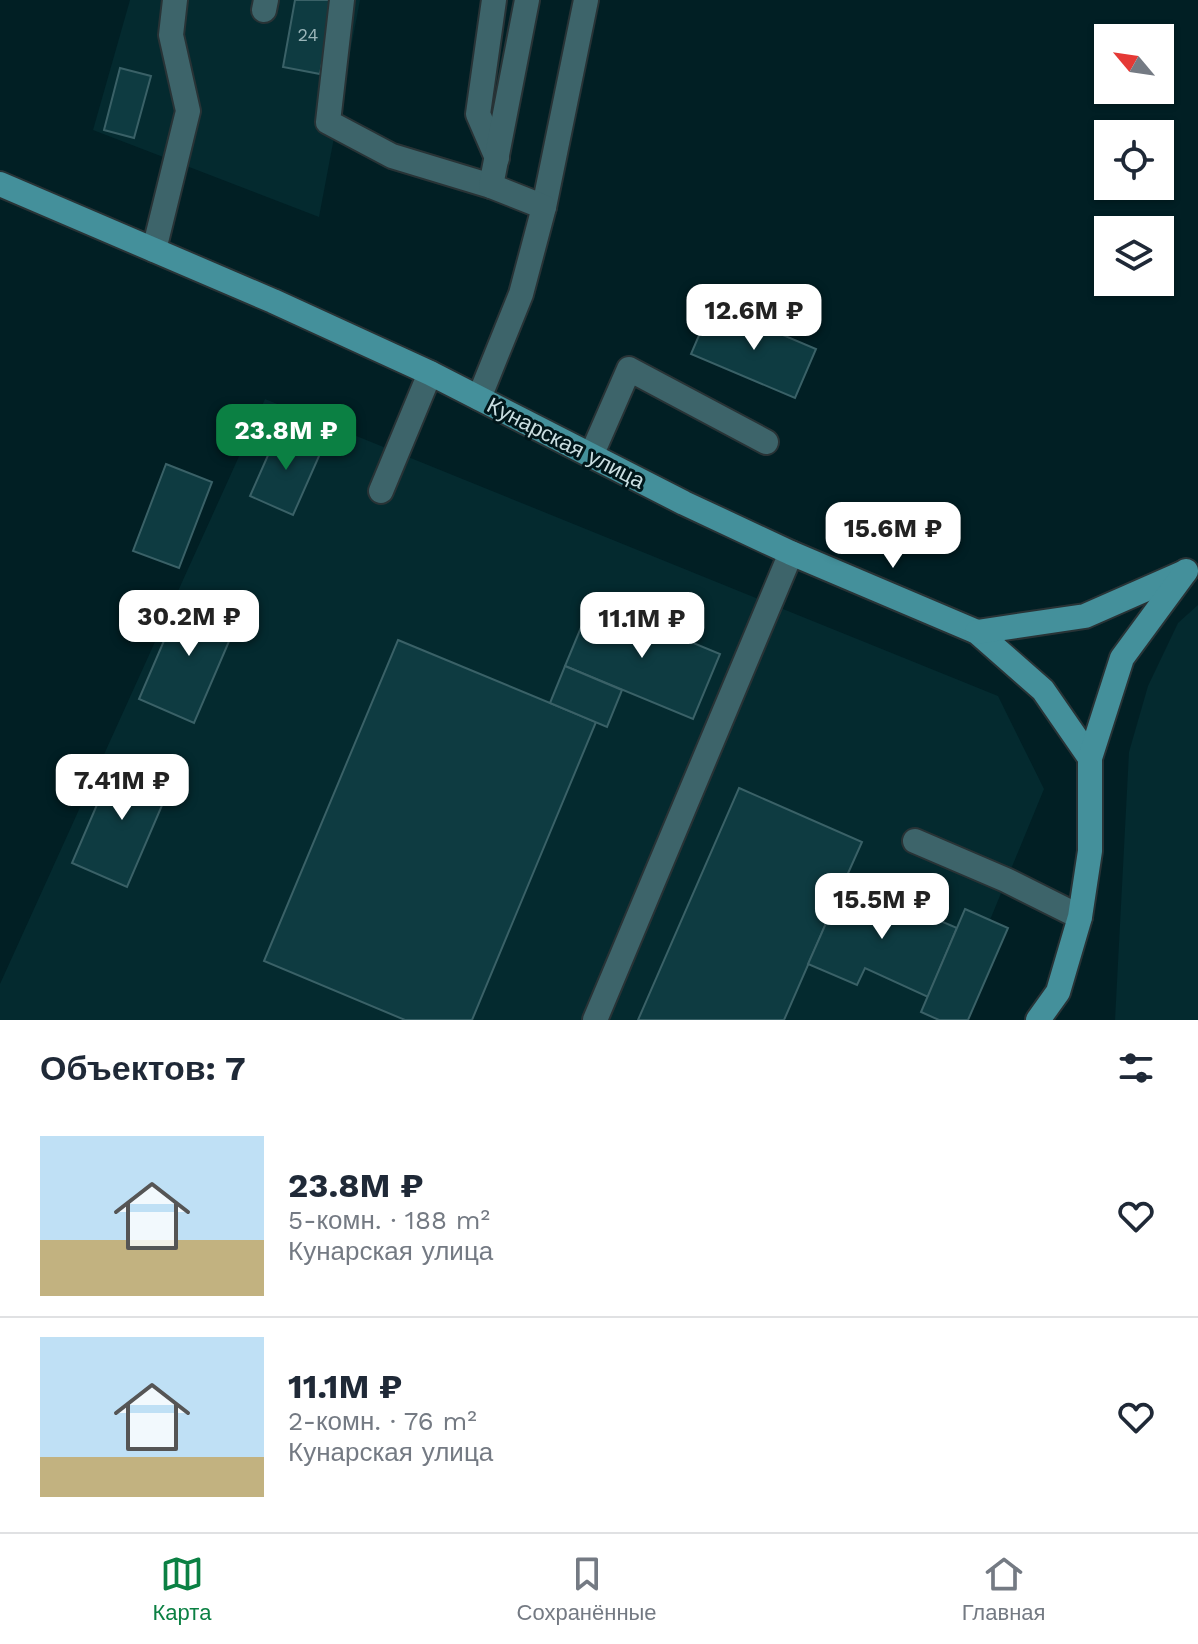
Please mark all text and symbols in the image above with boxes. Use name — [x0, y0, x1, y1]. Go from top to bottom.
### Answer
house number: 24 — [298, 24, 318, 45]
north arrow — [1094, 24, 1174, 104]
map controls — [1094, 24, 1174, 296]
button: locate — [1094, 120, 1174, 200]
button: layers — [1094, 216, 1174, 296]
pin: 12.6M ₽ — [680, 284, 828, 352]
text: 12.6M ₽ — [704, 295, 804, 325]
street label: Кунарская улица — [483, 392, 650, 494]
pin: 23.8M ₽ — [212, 404, 360, 472]
text: 23.8M ₽ — [234, 415, 338, 445]
pin: 15.6M ₽ — [819, 502, 967, 570]
text: 15.6M ₽ — [844, 513, 942, 543]
pin: 30.2M ₽ — [115, 590, 263, 658]
pin: 11.1M ₽ — [568, 592, 716, 660]
text: 30.2M ₽ — [137, 601, 241, 631]
text: 11.1M ₽ — [598, 603, 686, 633]
pin: 7.41M ₽ — [48, 754, 196, 822]
text: 7.41M ₽ — [74, 765, 170, 795]
pin: 15.5M ₽ — [808, 873, 956, 941]
text: 15.5M ₽ — [833, 884, 931, 914]
icon: filters — [1114, 1046, 1158, 1090]
text: Объектов: 7 — [40, 1048, 246, 1088]
text: 23.8M ₽ — [288, 1165, 424, 1205]
icon: home — [104, 1168, 200, 1264]
icon: heart — [1114, 1194, 1158, 1238]
text: 5-комн. · 188 m² — [288, 1205, 490, 1235]
text: Кунарская улица — [288, 1236, 493, 1266]
text: 11.1M ₽ — [288, 1366, 402, 1406]
icon: home — [104, 1369, 200, 1465]
icon: heart — [1114, 1395, 1158, 1439]
text: 2-комн. · 76 m² — [288, 1406, 477, 1436]
text: Кунарская улица — [288, 1437, 493, 1467]
tab: Карта — [153, 1552, 211, 1626]
tab: Сохранённые — [517, 1552, 657, 1626]
tab: Главная — [962, 1552, 1045, 1626]

